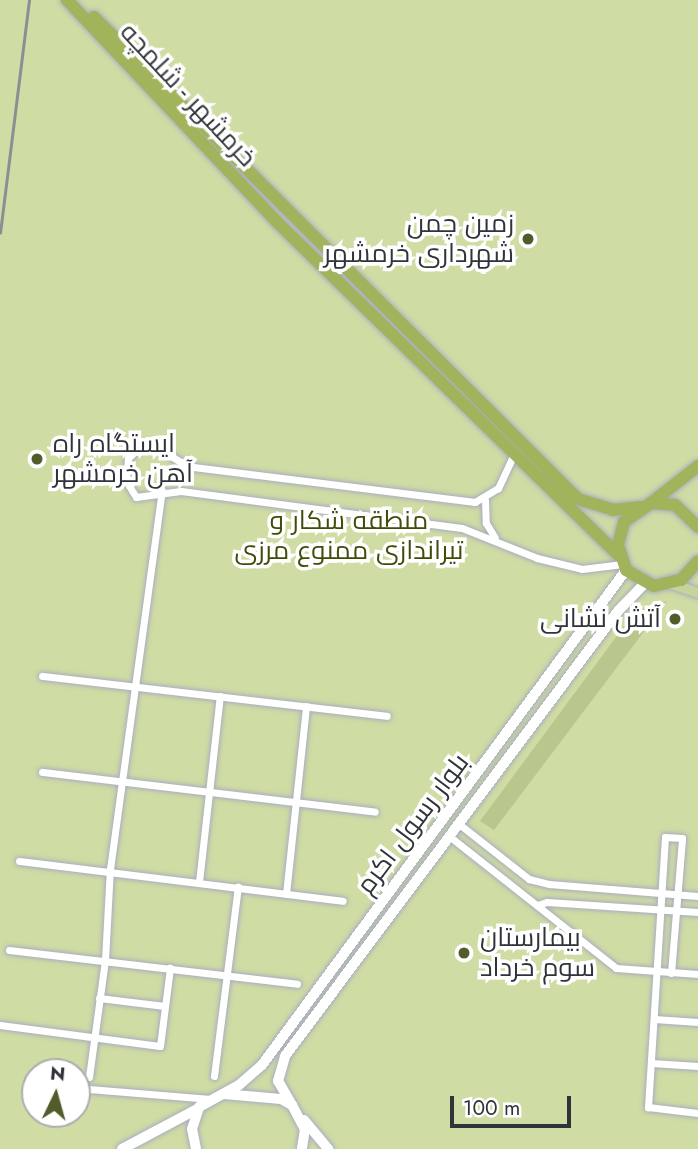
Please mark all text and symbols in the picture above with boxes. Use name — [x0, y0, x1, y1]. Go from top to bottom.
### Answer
street label: خرمشهر - شلمچه — [113, 17, 263, 173]
place label: زمین چمن شهرداری خرمشهر — [324, 208, 514, 270]
marker: زمین چمن شهرداری خرمشهر — [520, 231, 536, 247]
place label: ایستگاه راه آهن خرمشهر — [53, 428, 193, 490]
marker: ایستگاه راه آهن خرمشهر — [27, 449, 47, 469]
park label: منطقه شکار و تیراندازی ممنوع مرزی — [235, 505, 463, 566]
place label: آتش نشانی — [540, 603, 661, 635]
marker: آتش نشانی — [667, 611, 683, 627]
street label: بلوار رسول اکرم — [350, 748, 476, 900]
place label: بیمارستان سوم خرداد — [480, 922, 595, 984]
marker: بیمارستان سوم خرداد — [454, 943, 474, 963]
north arrow — [21, 1058, 91, 1128]
text: N — [49, 1059, 66, 1088]
scale bar — [453, 1082, 574, 1126]
text: 100 m — [463, 1093, 520, 1123]

